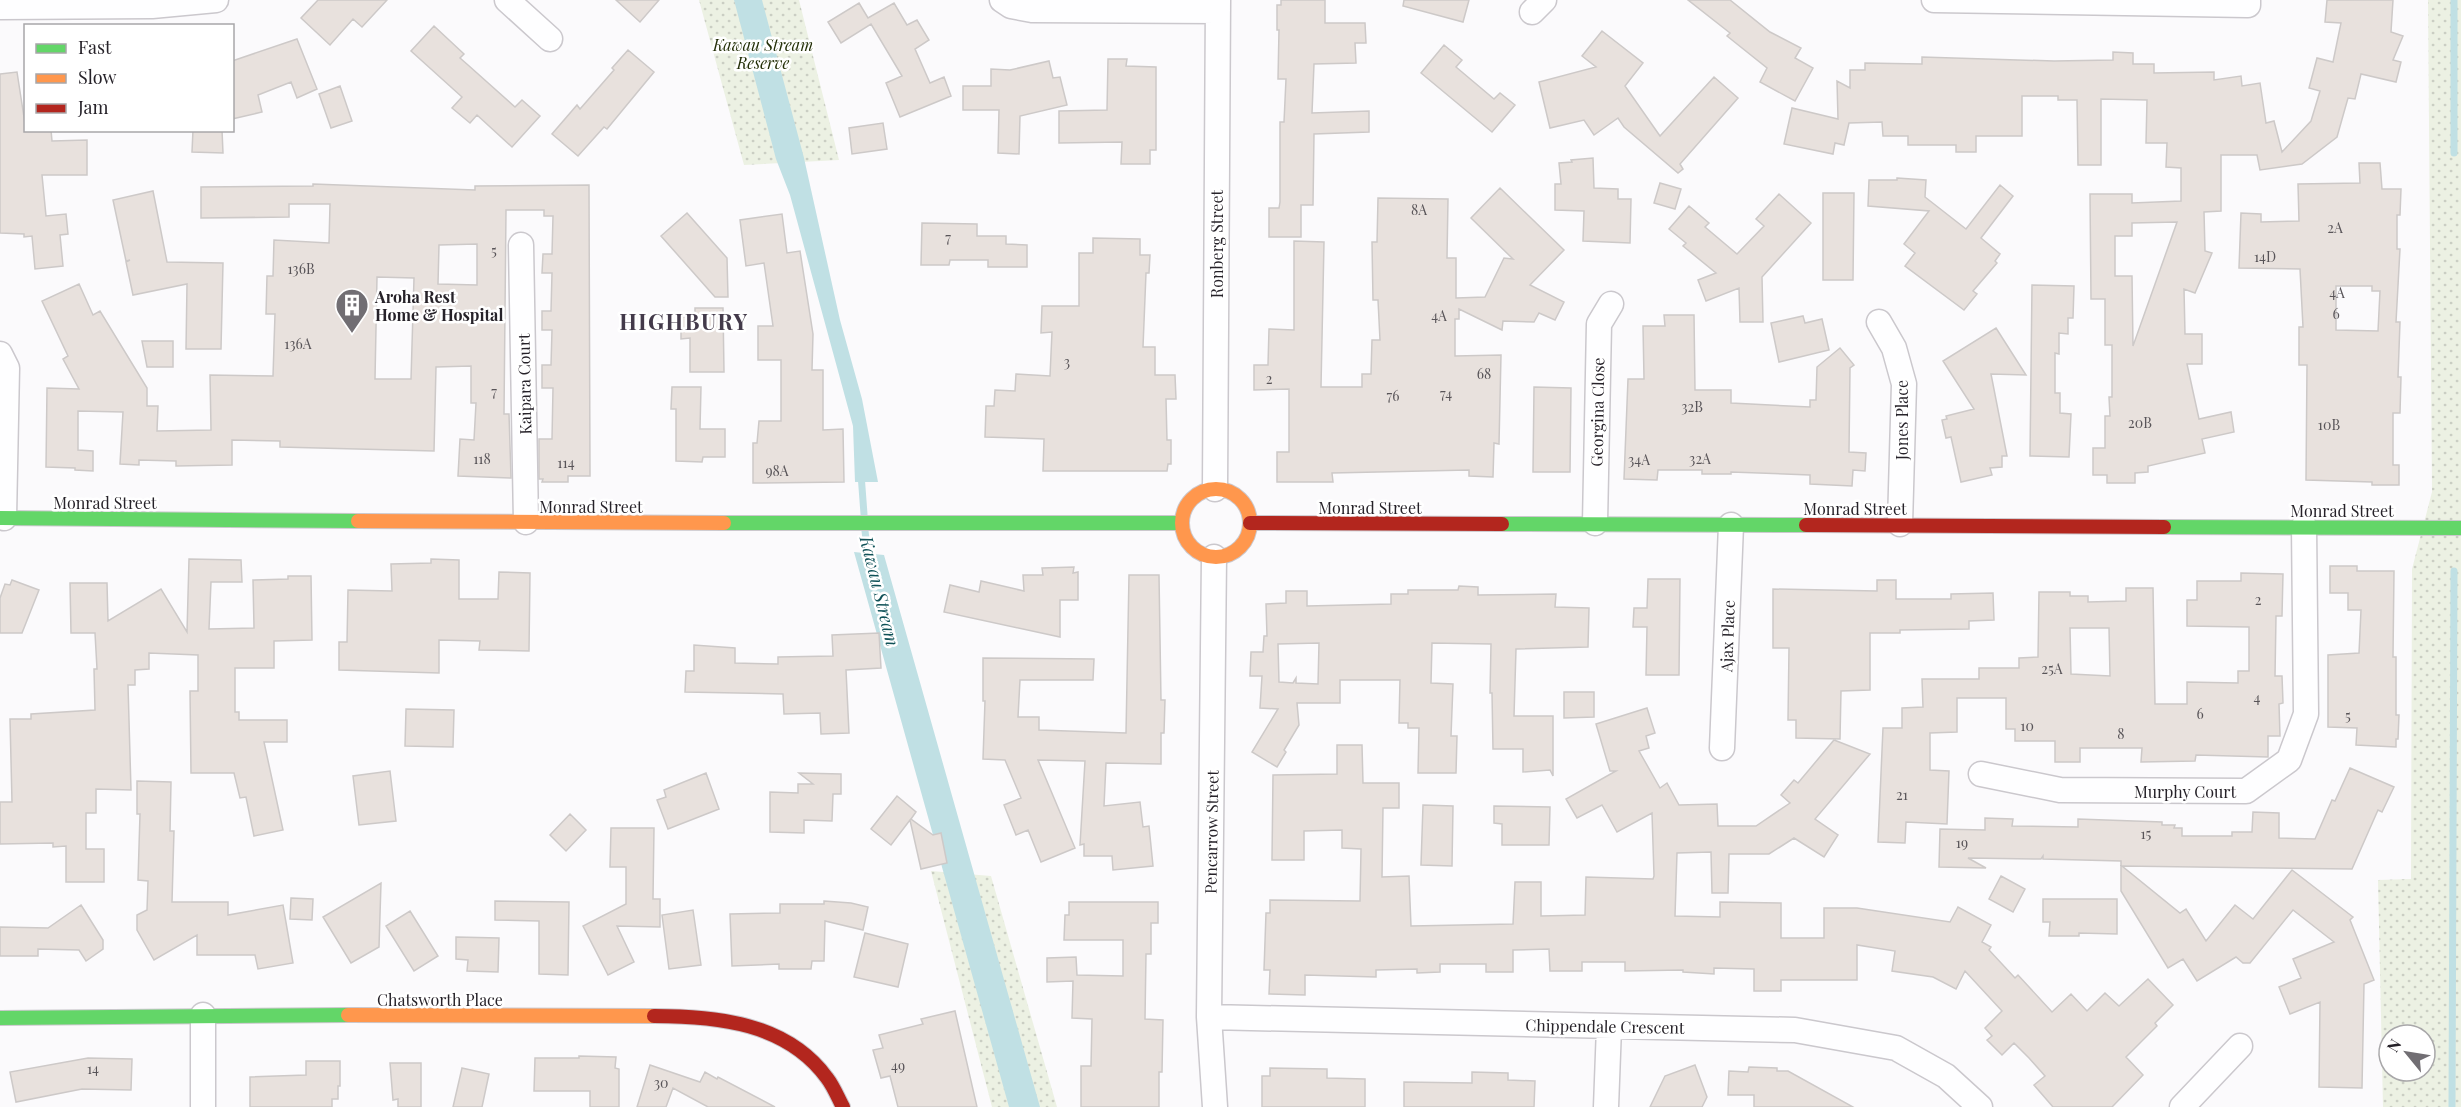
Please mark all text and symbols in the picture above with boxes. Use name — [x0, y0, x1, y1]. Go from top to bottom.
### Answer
legend — [24, 24, 234, 132]
park label: Kawau Stream Reserve — [712, 34, 813, 73]
text: Fast — [78, 35, 112, 59]
text: Slow — [78, 65, 116, 89]
text: Jam — [77, 95, 108, 119]
street label: Ronberg Street — [1206, 190, 1227, 298]
house number: 8A — [1411, 200, 1427, 219]
house number: 2A — [2327, 218, 2343, 237]
house number: 7 — [945, 228, 951, 247]
house number: 5 — [491, 241, 497, 260]
house number: 14D — [2254, 247, 2276, 266]
house number: 136B — [287, 259, 315, 278]
house number: 4A — [2329, 283, 2345, 302]
place label: Aroha Rest Home & Hospital — [374, 286, 503, 325]
building icon: Aroha Rest Home & Hospital — [334, 287, 370, 334]
house number: 6 — [2332, 304, 2340, 323]
district label: HIGHBURY — [619, 306, 749, 336]
house number: 4A — [1431, 306, 1447, 325]
street label: Kaipara Court — [513, 333, 535, 435]
house number: 136A — [284, 334, 312, 353]
house number: 3 — [1064, 352, 1070, 371]
street label: Georgina Close — [1586, 357, 1608, 467]
house number: 68 — [1477, 364, 1491, 383]
house number: 2 — [1266, 369, 1273, 388]
street label: Jones Place — [1891, 380, 1912, 461]
house number: 7 — [491, 382, 497, 401]
house number: 74 — [1440, 384, 1452, 403]
house number: 76 — [1387, 386, 1399, 405]
house number: 32B — [1681, 397, 1703, 416]
house number: 20B — [2128, 413, 2152, 432]
house number: 10B — [2318, 415, 2340, 434]
house number: 118 — [473, 449, 491, 468]
house number: 32A — [1689, 449, 1711, 468]
house number: 34A — [1628, 450, 1650, 469]
house number: 114 — [557, 453, 575, 472]
house number: 98A — [765, 461, 789, 480]
street label: Monrad Street — [53, 492, 157, 513]
street label: Monrad Street — [539, 496, 643, 517]
street label: Monrad Street — [1318, 497, 1422, 518]
street label: Monrad Street — [1803, 498, 1907, 519]
street label: Monrad Street — [2290, 500, 2394, 521]
water label: Kawau Stream — [854, 532, 905, 649]
house number: 2 — [2255, 590, 2262, 609]
street label: Ajax Place — [1715, 600, 1739, 673]
house number: 25A — [2041, 659, 2063, 678]
house number: 4 — [2254, 688, 2261, 707]
house number: 6 — [2196, 704, 2204, 723]
house number: 5 — [2345, 706, 2351, 725]
house number: 10 — [2020, 716, 2034, 735]
house number: 8 — [2117, 724, 2125, 743]
street label: Pencarrow Street — [1199, 769, 1223, 894]
street label: Murphy Court — [2134, 781, 2236, 802]
house number: 21 — [1896, 785, 1908, 804]
house number: 15 — [2141, 824, 2152, 843]
house number: 19 — [1956, 833, 1968, 852]
street label: Chatsworth Place — [377, 989, 503, 1010]
street label: Chippendale Crescent — [1525, 1014, 1685, 1038]
north arrow — [2377, 1023, 2437, 1083]
text: N — [2382, 1035, 2406, 1056]
house number: 49 — [891, 1056, 905, 1075]
house number: 14 — [87, 1059, 99, 1078]
house number: 30 — [654, 1073, 668, 1092]

